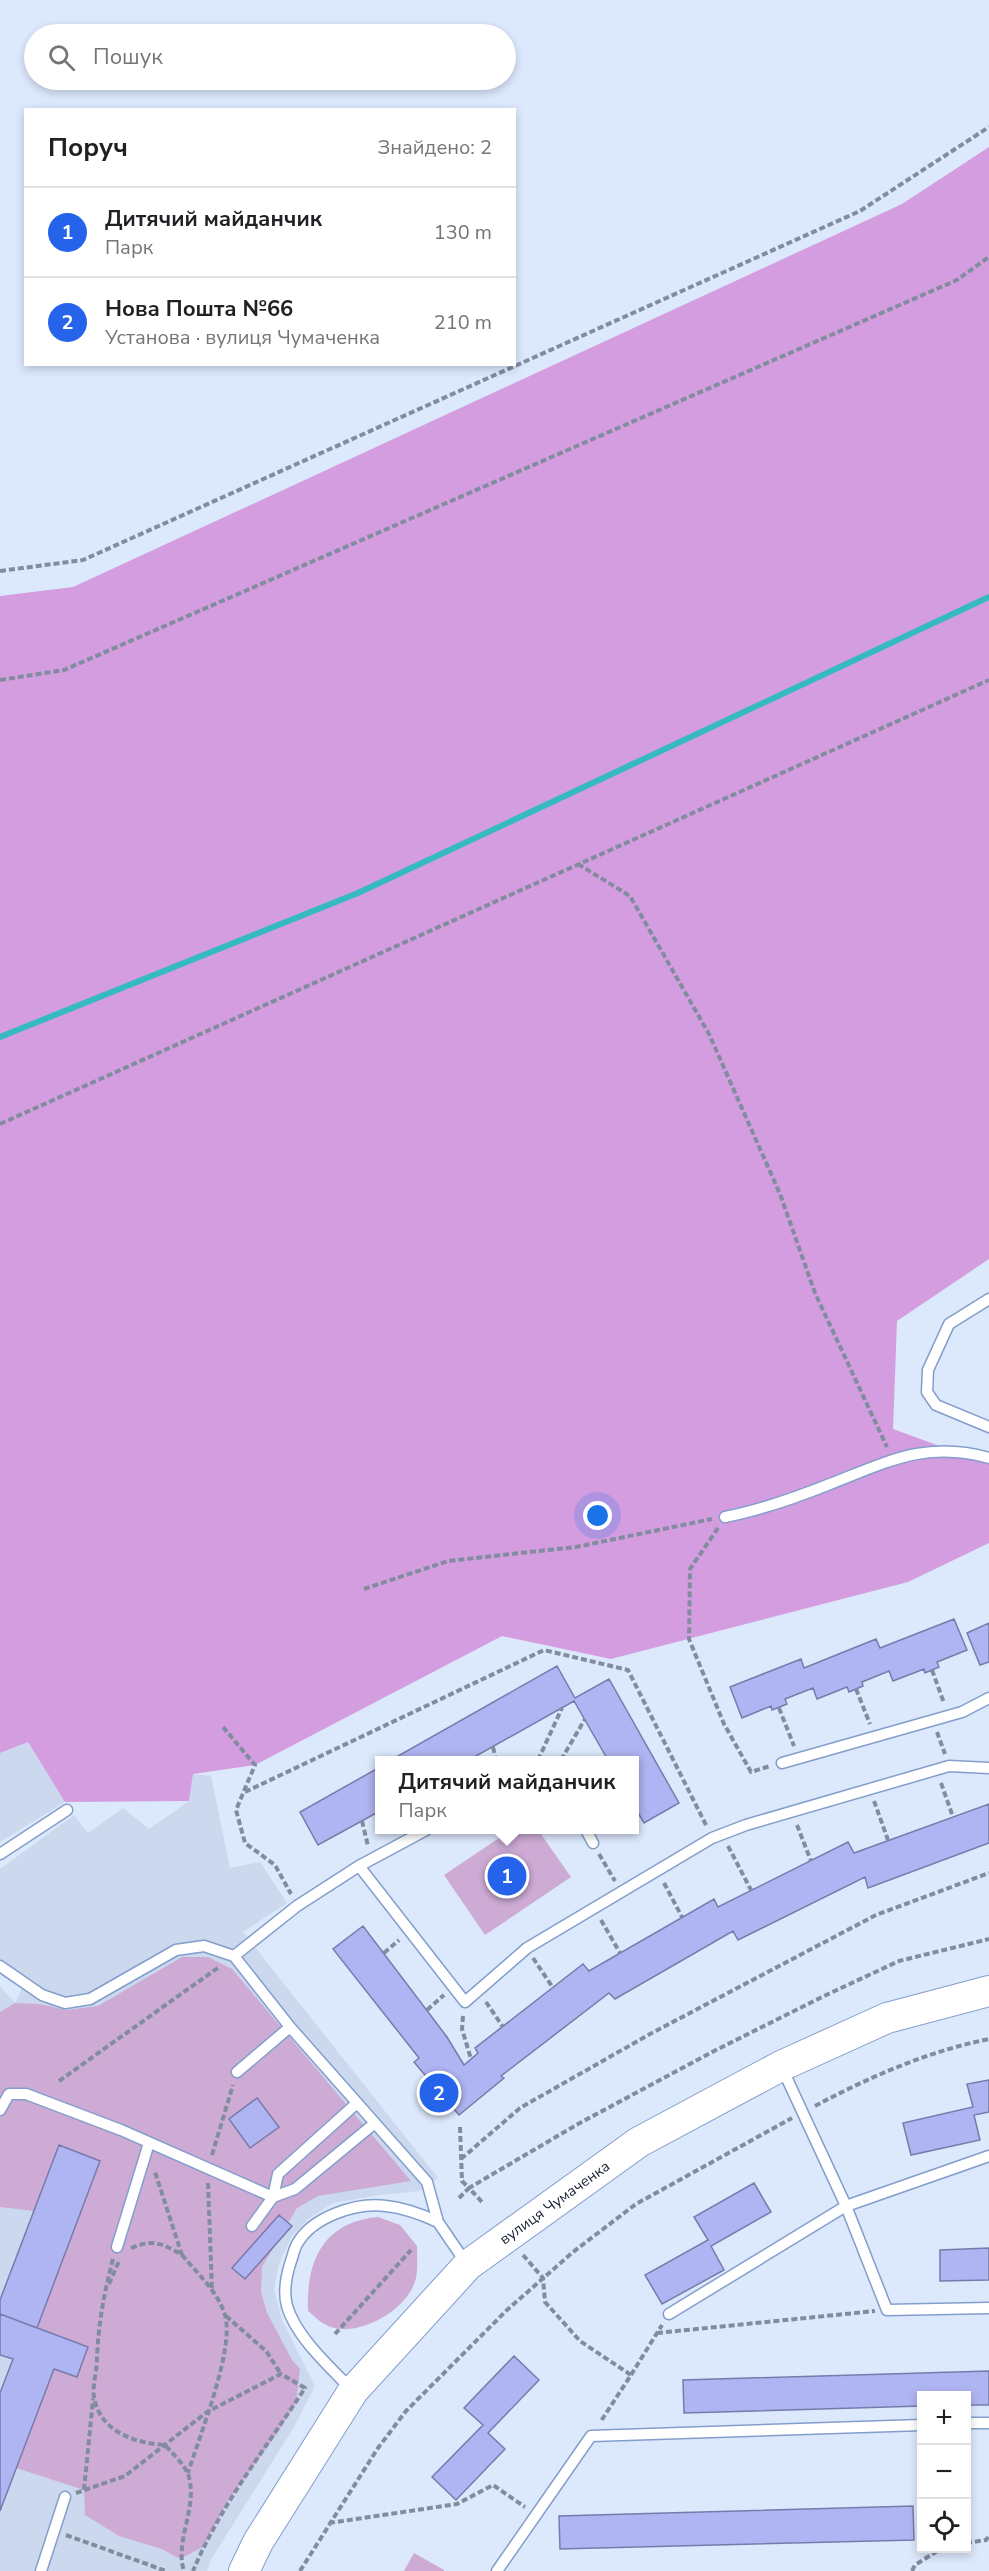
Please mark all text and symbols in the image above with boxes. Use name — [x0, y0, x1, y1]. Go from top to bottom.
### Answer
search box — [24, 24, 516, 90]
icon: search — [45, 41, 78, 74]
text: Пошук — [93, 42, 163, 72]
text: Поруч — [48, 130, 128, 165]
text: Знайдено: 2 — [378, 134, 492, 161]
text: Дитячий майданчик — [105, 204, 322, 234]
text: 1 — [62, 219, 74, 246]
text: 130 m — [434, 219, 492, 246]
text: Парк — [105, 234, 153, 261]
text: Нова Пошта №66 — [105, 294, 293, 324]
text: 2 — [62, 309, 74, 336]
text: 210 m — [434, 309, 492, 336]
text: Установа · вулиця Чумаченка — [105, 324, 380, 351]
your location — [583, 1501, 612, 1530]
popup — [375, 1756, 639, 1834]
text: Дитячий майданчик — [399, 1767, 616, 1797]
text: Парк — [399, 1797, 447, 1824]
pin: 1 — [488, 1854, 526, 1898]
pin: 2 — [420, 2070, 458, 2116]
street label: вулиця Чумаченка — [496, 2156, 614, 2249]
map controls — [917, 2391, 971, 2553]
button: + — [917, 2391, 971, 2445]
button: − — [917, 2445, 971, 2499]
button: locate — [917, 2499, 971, 2553]

